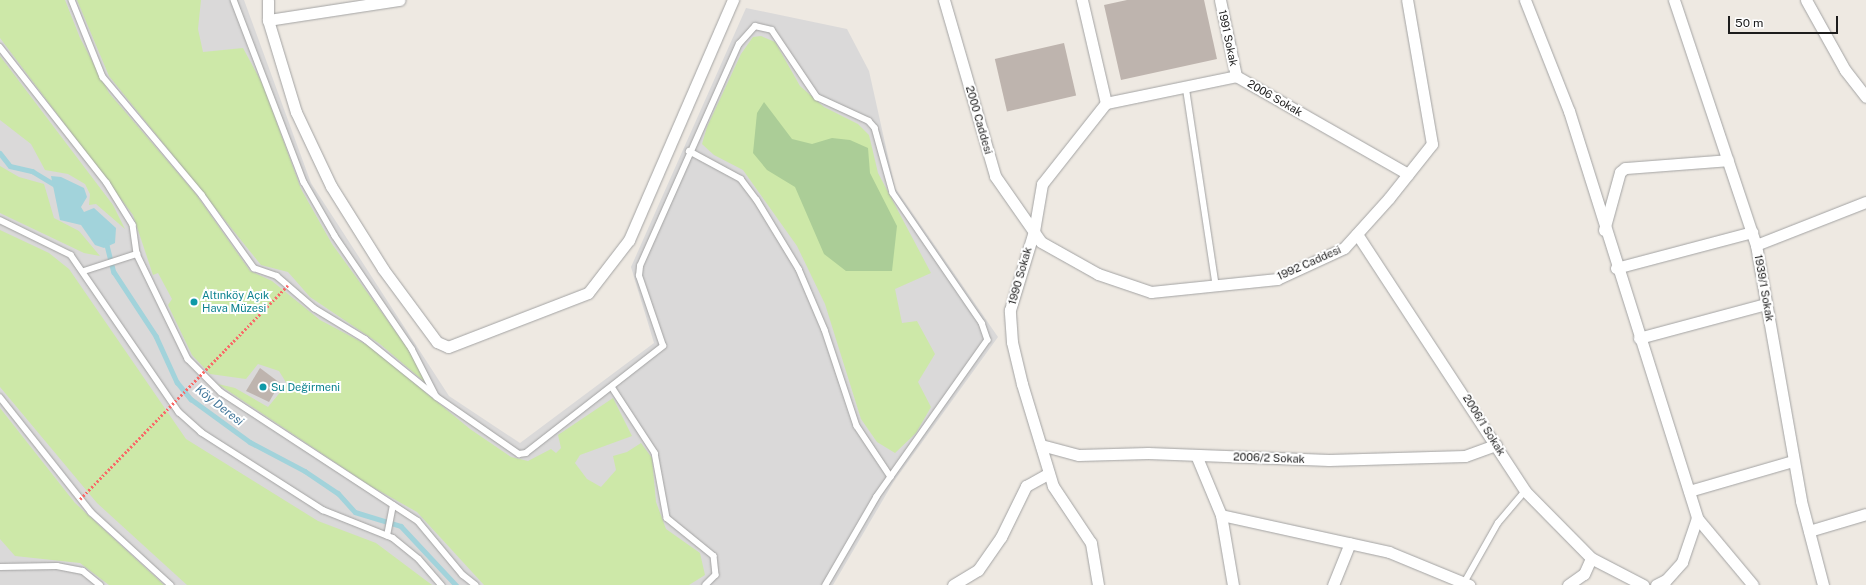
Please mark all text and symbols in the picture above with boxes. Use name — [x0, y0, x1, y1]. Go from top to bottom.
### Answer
scale bar — [1730, 8, 1840, 34]
street label: 1991 Sokak — [1216, 9, 1240, 67]
text: 50 m — [1735, 16, 1763, 30]
street label: 2006 Sokak — [1245, 77, 1305, 119]
street label: 2000 Caddesi — [963, 84, 995, 156]
street label: 1992 Caddesi — [1275, 243, 1343, 283]
street label: 1990 Sokak — [1005, 246, 1035, 306]
street label: 1939/1 Sokak — [1752, 253, 1776, 323]
place label: Altınköy Açık Hava Müzesi — [202, 289, 269, 315]
marker: Altınköy Açık Hava Müzesi — [189, 297, 199, 307]
place label: Su Değirmeni — [271, 380, 340, 394]
marker: Su Değirmeni — [258, 382, 268, 392]
water label: Köy Deresi — [192, 383, 246, 429]
street label: 2006/1 Sokak — [1460, 392, 1508, 458]
street label: 2006/2 Sokak — [1233, 450, 1305, 466]

